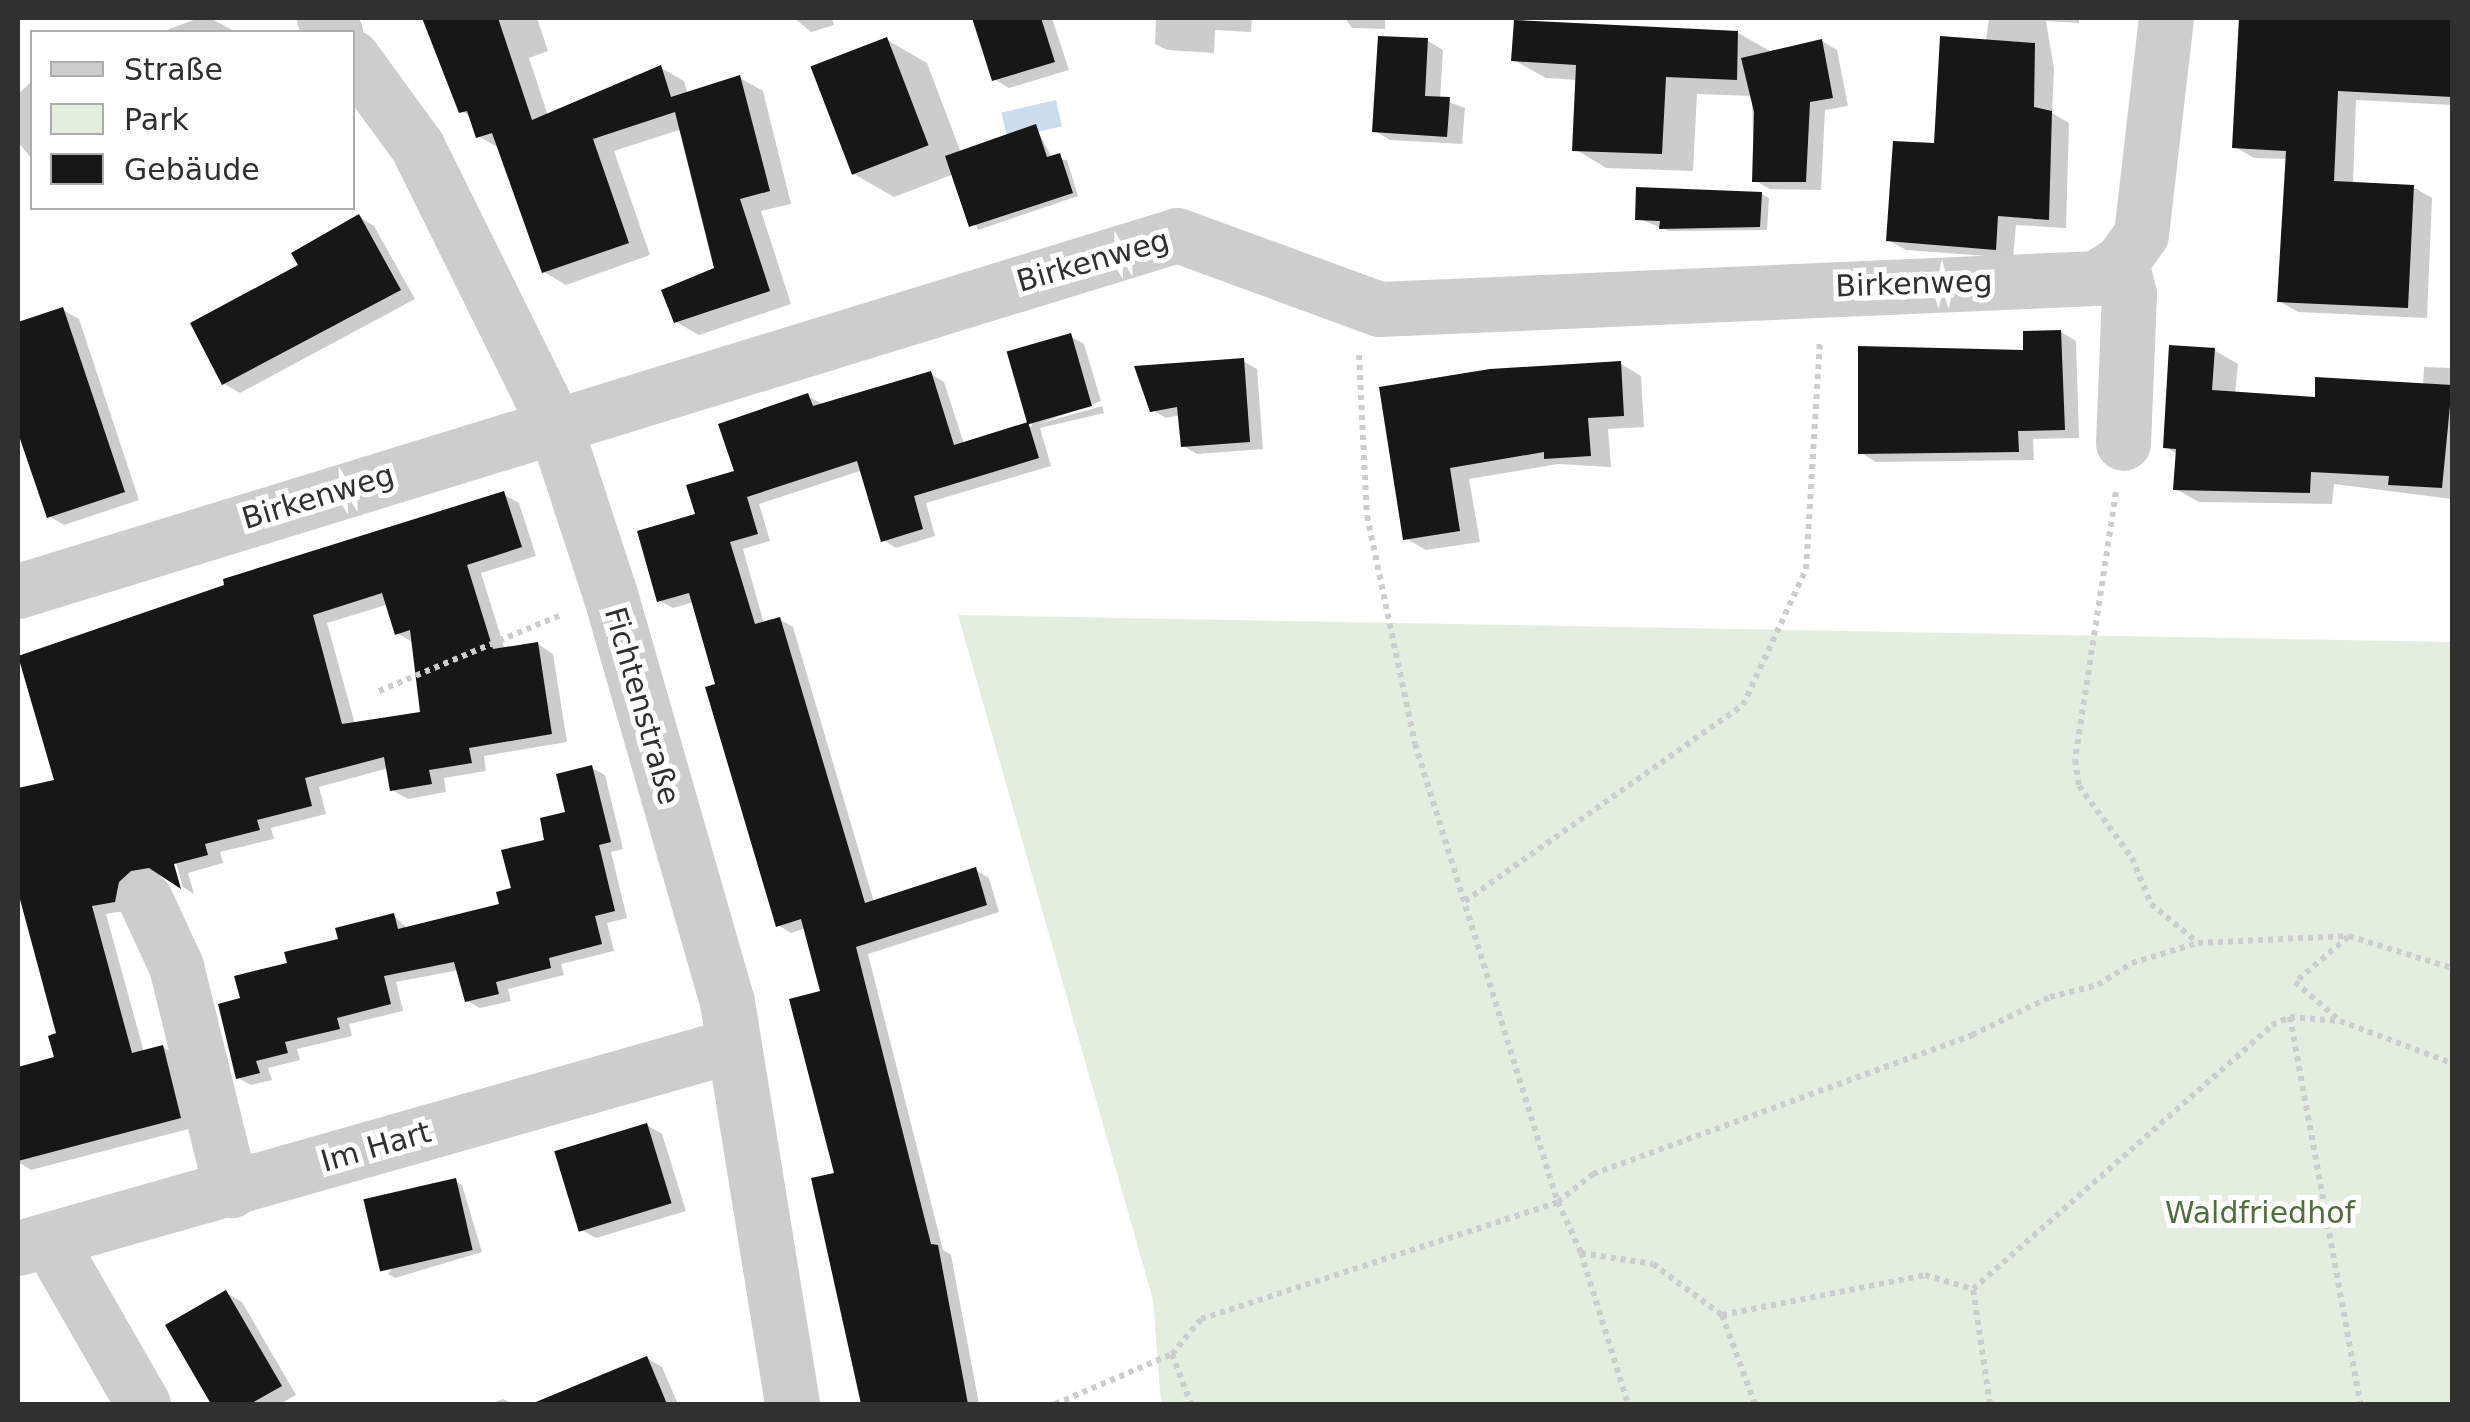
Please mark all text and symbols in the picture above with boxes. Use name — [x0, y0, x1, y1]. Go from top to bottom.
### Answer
legend — [30, 30, 355, 210]
text: Straße — [124, 52, 223, 87]
text: Park — [124, 102, 189, 137]
text: Gebäude — [124, 152, 260, 187]
street label: Birkenweg — [1013, 222, 1173, 300]
street label: Birkenweg — [1835, 263, 1993, 305]
street label: Birkenweg — [238, 457, 398, 537]
street label: Fichtenstraße — [597, 603, 687, 809]
street label: Im Hart — [317, 1114, 435, 1180]
park label: Waldfriedhof — [2165, 1195, 2355, 1231]

